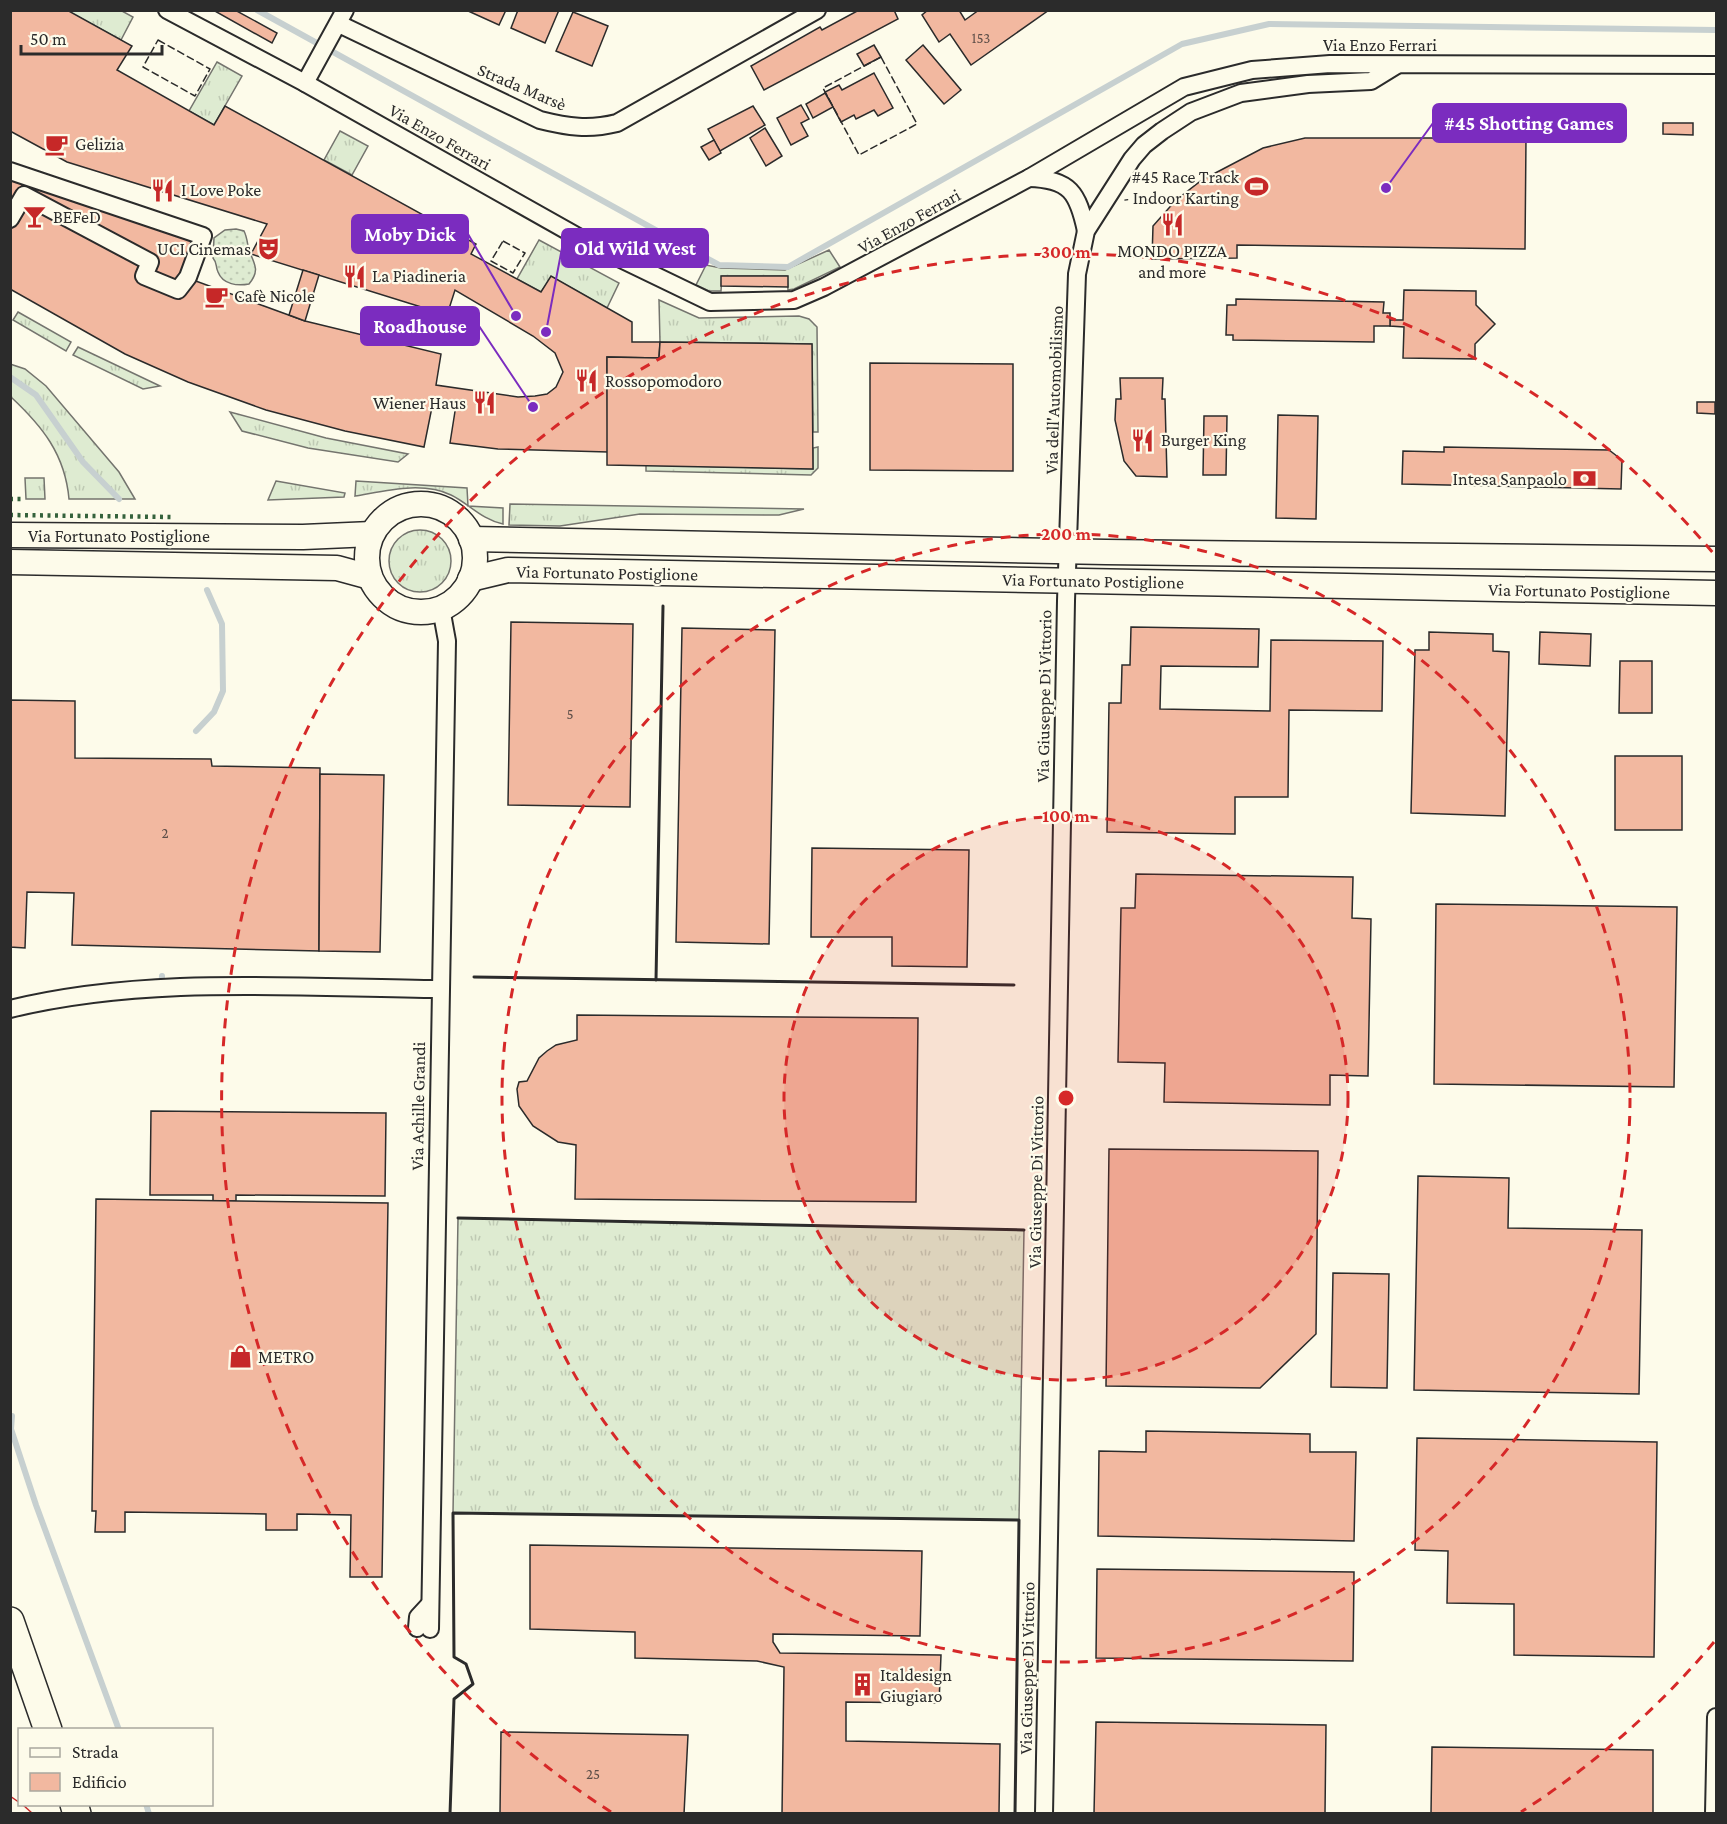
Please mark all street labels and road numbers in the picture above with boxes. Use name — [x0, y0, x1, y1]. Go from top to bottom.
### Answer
street label: Via Enzo Ferrari — [1323, 35, 1437, 55]
street label: Strada Marsè — [475, 59, 569, 115]
street label: Via Enzo Ferrari — [386, 100, 495, 174]
street label: Via Enzo Ferrari — [854, 184, 964, 257]
street label: Via dell'Automobilismo — [1041, 305, 1067, 475]
street label: Via Fortunato Postiglione — [28, 526, 210, 546]
street label: Via Fortunato Postiglione — [516, 561, 698, 585]
street label: Via Fortunato Postiglione — [1002, 569, 1184, 593]
street label: Via Fortunato Postiglione — [1488, 579, 1670, 603]
street label: Via Giuseppe Di Vittorio — [1032, 609, 1056, 783]
street label: Via Achille Grandi — [407, 1041, 429, 1171]
street label: Via Giuseppe Di Vittorio — [1024, 1095, 1048, 1269]
street label: Via Giuseppe Di Vittorio — [1015, 1581, 1039, 1755]

